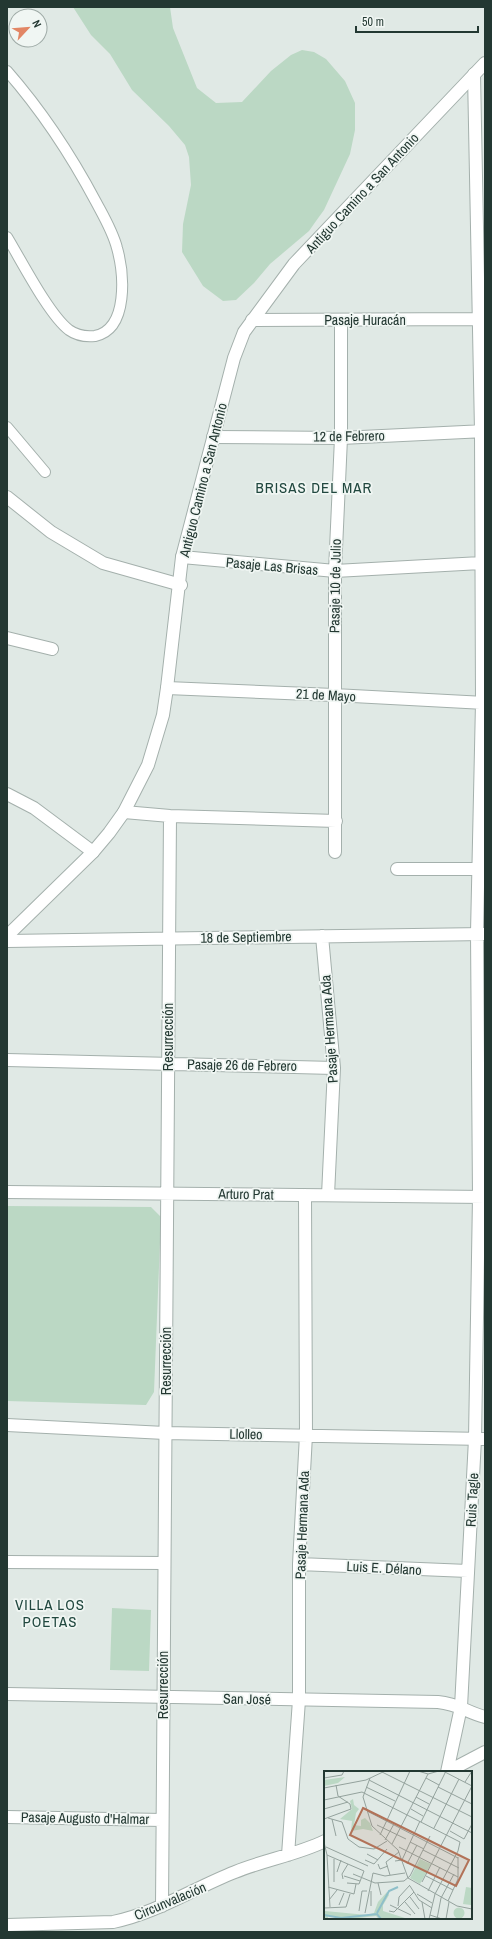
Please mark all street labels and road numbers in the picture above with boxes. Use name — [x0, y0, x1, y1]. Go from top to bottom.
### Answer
street label: Antiguo Camino a San Antonio — [301, 129, 423, 258]
street label: Pasaje Huracán — [324, 311, 406, 329]
street label: Antiguo Camino a San Antonio — [175, 401, 231, 560]
street label: 12 de Febrero — [313, 426, 385, 446]
street label: Pasaje 10 de Julio — [325, 539, 345, 633]
street label: Pasaje Las Brisas — [225, 553, 319, 579]
street label: 21 de Mayo — [296, 684, 356, 706]
street label: 18 de Septiembre — [200, 927, 292, 947]
street label: Pasaje Hermana Ada — [316, 974, 342, 1084]
street label: Resurrección — [159, 1003, 177, 1071]
street label: Pasaje 26 de Febrero — [187, 1055, 297, 1075]
street label: Arturo Prat — [217, 1184, 274, 1203]
street label: Resurrección — [157, 1327, 175, 1395]
street label: Llolleo — [229, 1425, 263, 1443]
street label: Pasaje Hermana Ada — [291, 1470, 313, 1580]
street label: Ruis Tagle — [462, 1472, 482, 1528]
street label: Luis E. Délano — [346, 1557, 422, 1579]
street label: Resurrección — [154, 1651, 172, 1719]
street label: San José — [223, 1690, 271, 1708]
street label: Pasaje Augusto d'Halmar — [21, 1808, 150, 1828]
street label: Circunvalación — [131, 1878, 209, 1924]

